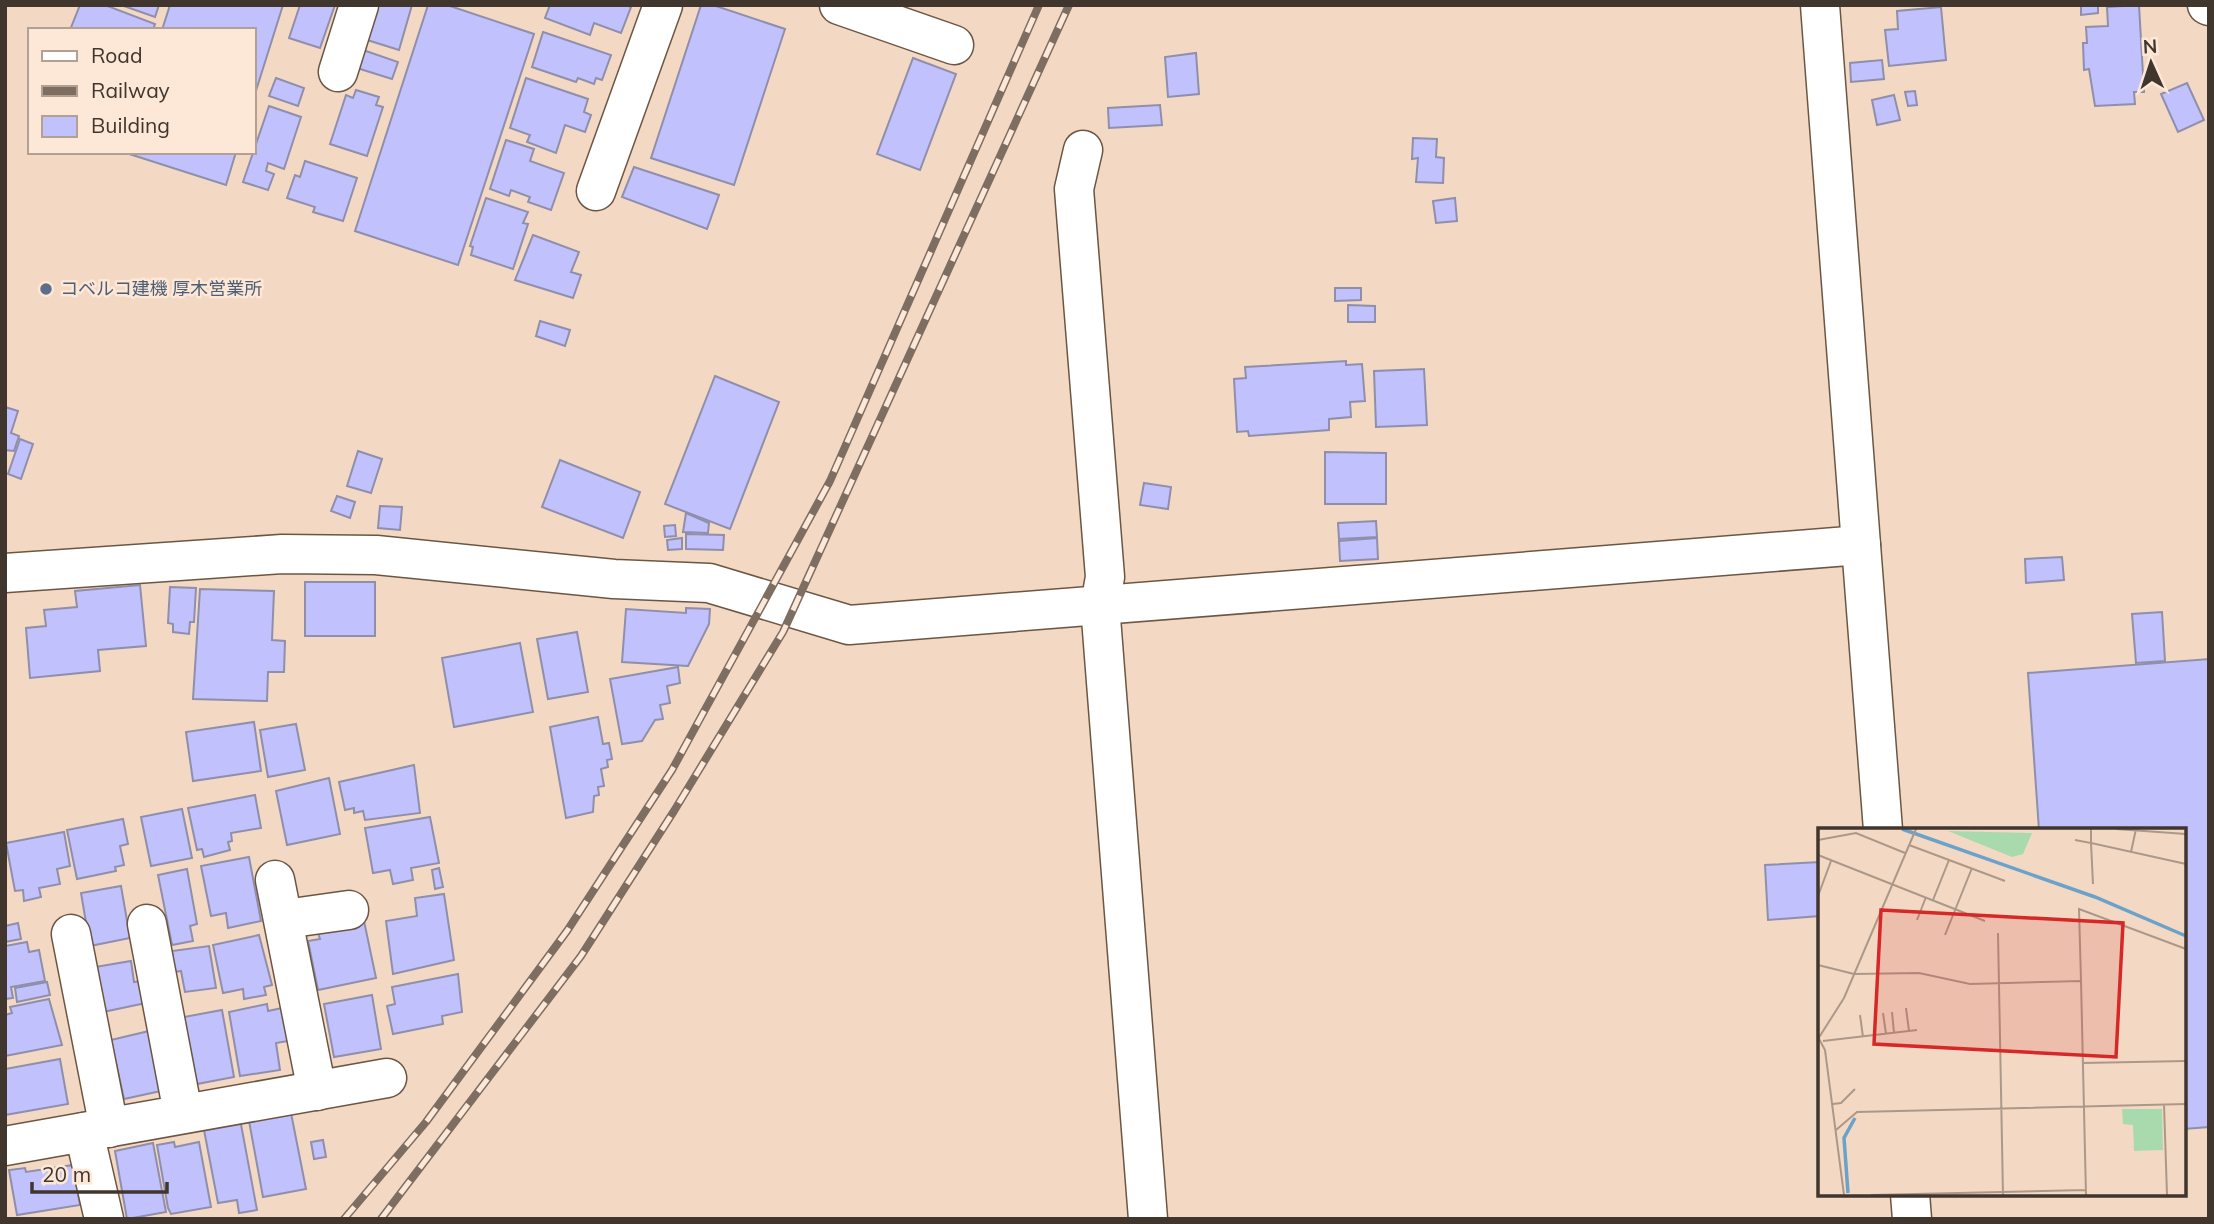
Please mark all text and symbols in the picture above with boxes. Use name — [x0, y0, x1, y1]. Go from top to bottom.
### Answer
legend — [28, 28, 256, 154]
north arrow — [2116, 28, 2186, 98]
text: N — [2142, 34, 2158, 58]
text: Road — [91, 42, 142, 68]
text: Railway — [91, 77, 170, 103]
text: Building — [91, 112, 170, 138]
place label: コベルコ建機 厚木営業所 — [60, 277, 262, 300]
marker: コベルコ建機 厚木営業所 — [38, 281, 54, 297]
inset map — [1818, 828, 2186, 1196]
scale bar — [32, 1150, 166, 1194]
text: 20 m — [42, 1161, 91, 1187]

